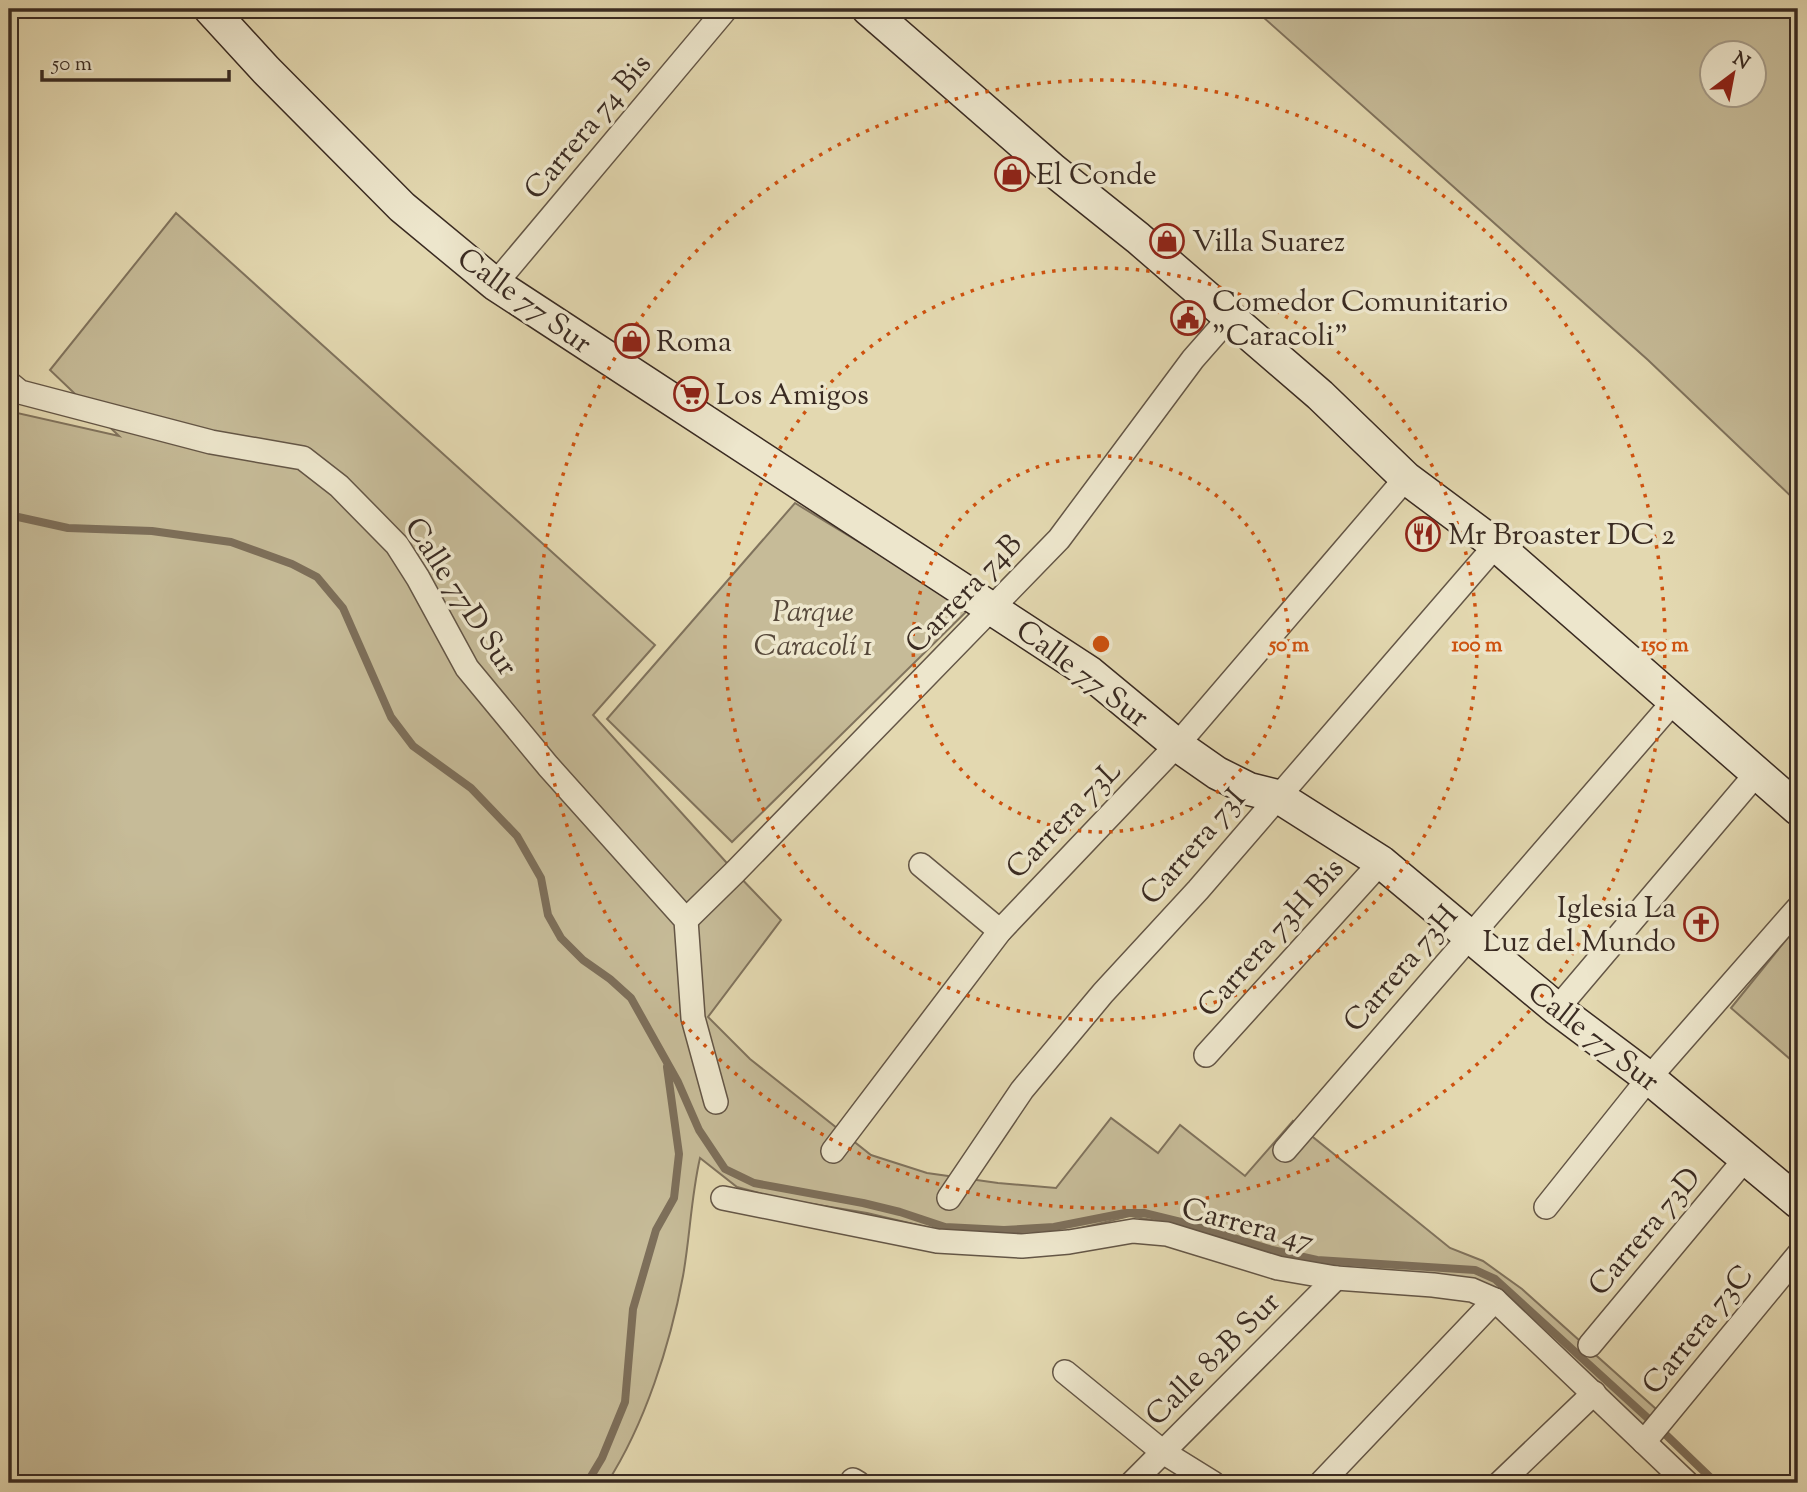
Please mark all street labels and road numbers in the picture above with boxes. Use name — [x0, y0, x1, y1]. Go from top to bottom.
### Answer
street label: Carrera 74 Bis — [515, 45, 663, 210]
street label: Calle 77 Sur — [447, 238, 600, 366]
street label: Calle 77D Sur — [393, 510, 527, 685]
street label: Carrera 74B — [896, 525, 1033, 664]
street label: Calle 77 Sur — [1006, 611, 1157, 739]
street label: Carrera 73L — [997, 752, 1132, 890]
street label: Carrera 73I — [1131, 780, 1257, 915]
street label: Carrera 73H Bis — [1188, 849, 1355, 1028]
street label: Carrera 73H — [1334, 896, 1469, 1043]
street label: Calle 77 Sur — [1517, 973, 1668, 1103]
street label: Carrera 73D — [1579, 1159, 1713, 1306]
street label: Carrera 47 — [1176, 1188, 1318, 1265]
street label: Carrera 73C — [1633, 1256, 1765, 1405]
street label: Calle 82B Sur — [1137, 1283, 1291, 1437]

